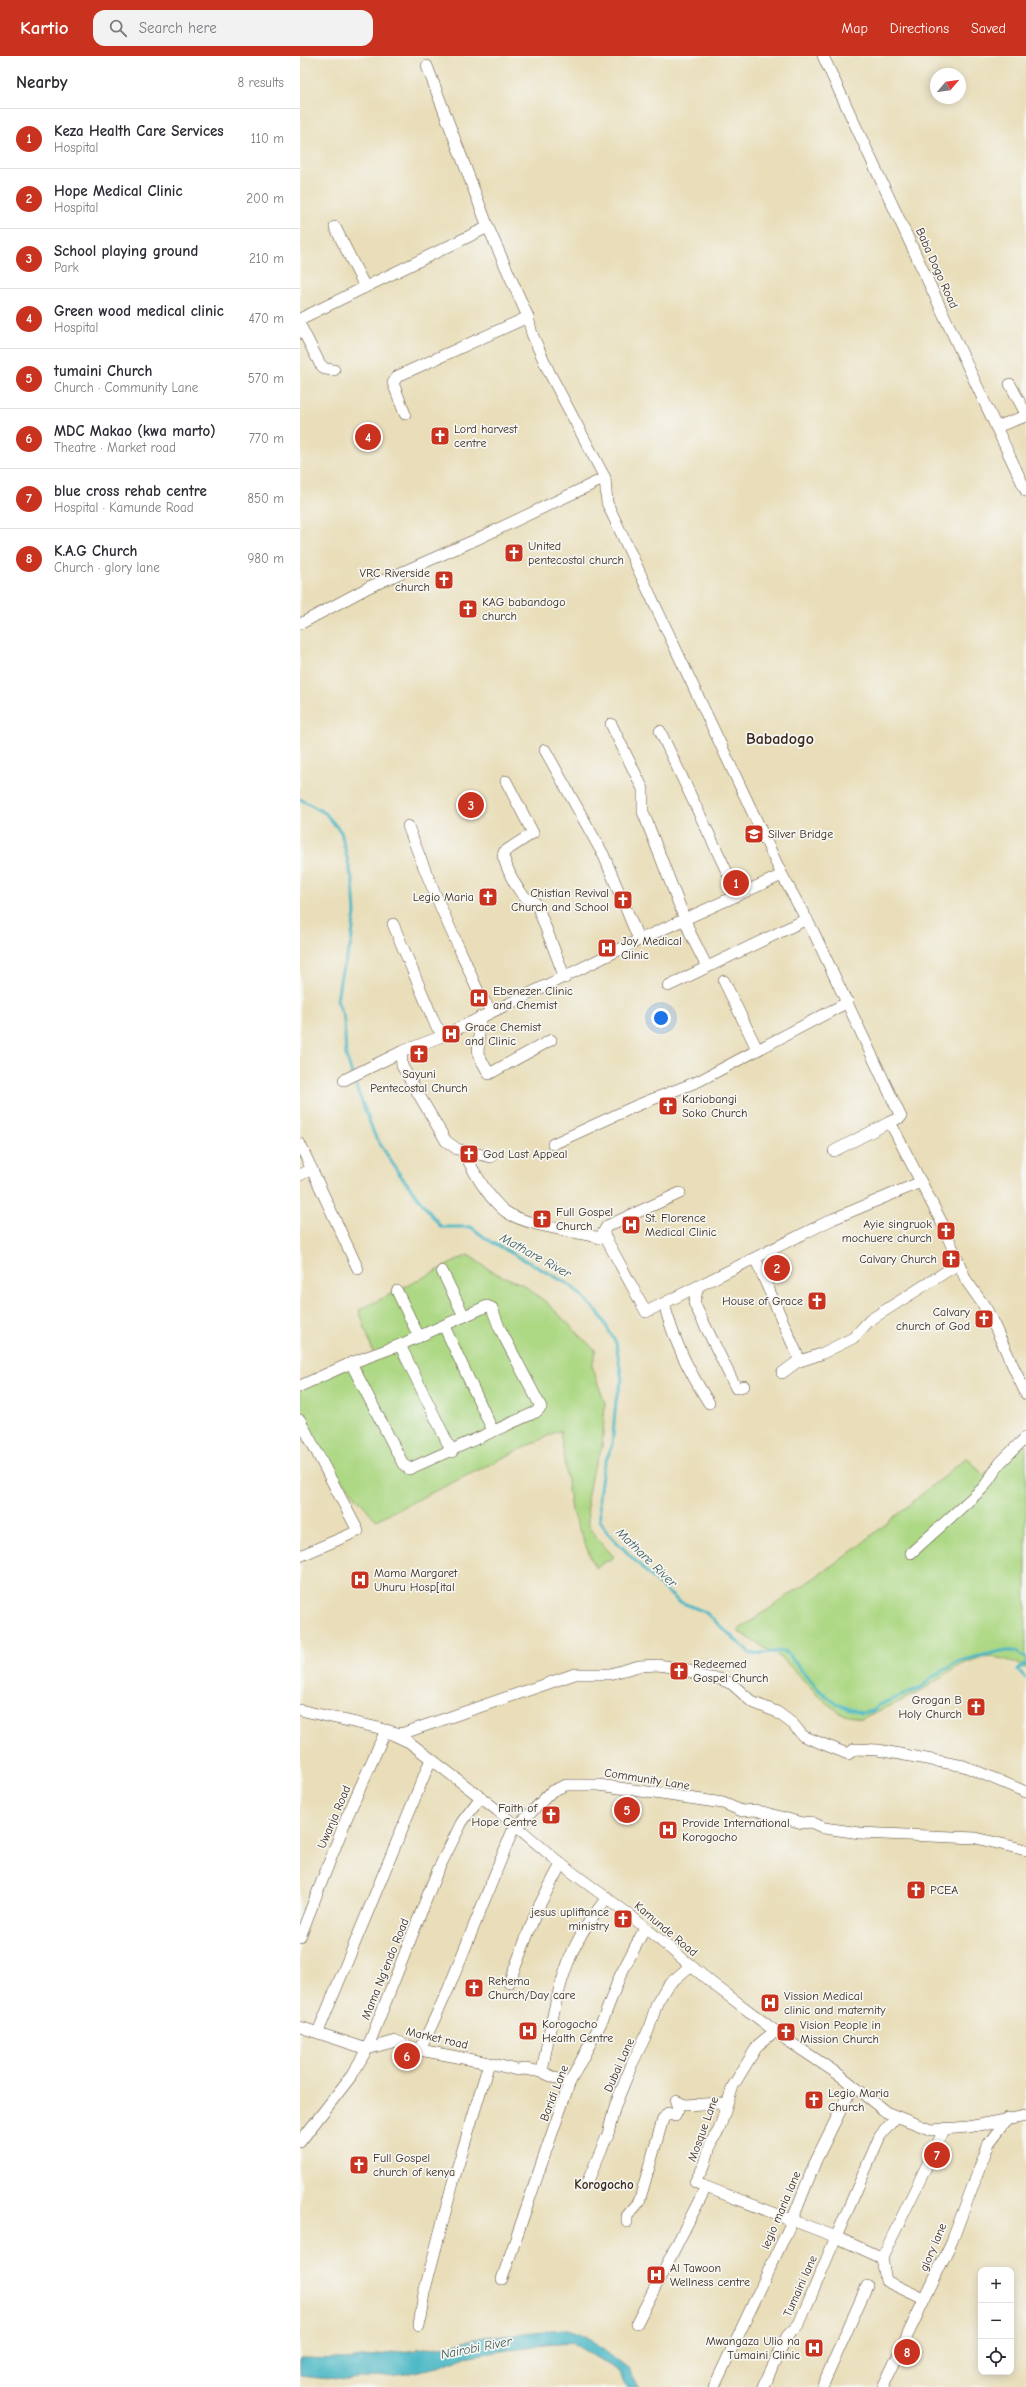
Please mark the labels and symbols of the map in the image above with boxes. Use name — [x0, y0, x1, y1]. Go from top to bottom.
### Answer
north arrow — [930, 68, 966, 104]
street label: Baba Dogo Road — [913, 226, 961, 310]
pin: 4 — [355, 422, 381, 452]
place label: Lord harvest centre — [454, 422, 518, 450]
church icon: Lord harvest centre — [429, 425, 451, 447]
place label: United pentecostal church — [528, 539, 624, 567]
church icon: United pentecostal church — [503, 542, 525, 564]
place label: VRC Riverside church — [360, 566, 430, 594]
church icon: VRC Riverside church — [433, 569, 455, 591]
place label: KAG babandogo church — [482, 595, 566, 623]
church icon: KAG babandogo church — [457, 598, 479, 620]
district label: Babadogo — [746, 730, 814, 748]
pin: 3 — [458, 790, 484, 820]
school or university icon: Silver Bridge — [743, 823, 765, 845]
place label: Silver Bridge — [768, 827, 833, 841]
pin: 1 — [723, 868, 749, 898]
church icon: Legio Maria — [477, 886, 499, 908]
place label: Chistian Revival Church and School — [511, 886, 609, 914]
church icon: Chistian Revival Church and School — [612, 889, 634, 911]
place label: Legio Maria — [413, 890, 474, 904]
place label: Joy Medical Clinic — [621, 934, 682, 962]
hospital icon: Joy Medical Clinic — [596, 937, 618, 959]
place label: Ebenezer Clinic and Chemist — [493, 984, 573, 1012]
hospital icon: Ebenezer Clinic and Chemist — [468, 987, 490, 1009]
your location — [651, 1008, 671, 1028]
place label: Grace Chemist and Clinic — [465, 1020, 542, 1048]
hospital icon: Grace Chemist and Clinic — [440, 1023, 462, 1045]
church icon: Sayuni Pentecostal Church — [408, 1043, 430, 1065]
place label: Sayuni Pentecostal Church — [370, 1067, 468, 1095]
place label: Kariobangi Soko Church — [682, 1092, 747, 1120]
church icon: Kariobangi Soko Church — [657, 1095, 679, 1117]
church icon: God Last Appeal — [458, 1143, 480, 1165]
place label: God Last Appeal — [483, 1147, 567, 1161]
place label: Full Gospel Church — [556, 1205, 613, 1233]
church icon: Full Gospel Church — [531, 1208, 553, 1230]
place label: St. Florence Medical Clinic — [645, 1211, 717, 1239]
hospital icon: St. Florence Medical Clinic — [620, 1214, 642, 1236]
place label: Ayie singruok mochuere church — [842, 1217, 932, 1245]
church icon: Ayie singruok mochuere church — [935, 1220, 957, 1242]
water label: Mathare River — [497, 1229, 575, 1282]
church icon: Calvary Church — [940, 1248, 962, 1270]
place label: Calvary Church — [859, 1252, 937, 1266]
pin: 2 — [764, 1253, 790, 1283]
church icon: House of Grace — [806, 1290, 828, 1312]
place label: House of Grace — [722, 1294, 803, 1308]
place label: Calvary church of God — [896, 1305, 971, 1333]
church icon: Calvary church of God — [973, 1308, 995, 1330]
water label: Mathare River — [612, 1524, 681, 1591]
place label: Mama Margaret Uhuru Hosp[ital — [374, 1566, 458, 1594]
hospital icon: Mama Margaret Uhuru Hosp[ital — [349, 1569, 371, 1591]
place label: Redeemed Gospel Church — [693, 1657, 768, 1685]
church icon: Redeemed Gospel Church — [668, 1660, 690, 1682]
place label: Grogan B Holy Church — [898, 1693, 962, 1721]
church icon: Grogan B Holy Church — [965, 1696, 987, 1718]
street label: Community Lane — [603, 1765, 691, 1793]
street label: Uwanja Road — [314, 1783, 354, 1851]
pin: 5 — [614, 1795, 640, 1825]
place label: Faith of Hope Centre — [472, 1801, 538, 1829]
church icon: Faith of Hope Centre — [540, 1804, 562, 1826]
place label: Provide International Korogocho — [682, 1816, 790, 1844]
hospital icon: Provide International Korogocho — [657, 1819, 679, 1841]
church icon: PCEA — [905, 1879, 927, 1901]
place label: PCEA — [930, 1883, 958, 1897]
street label: Kamunde Road — [632, 1899, 700, 1959]
place label: jesus upliftance ministry — [529, 1905, 610, 1933]
church icon: jesus upliftance ministry — [612, 1908, 634, 1930]
street label: Mama Ng'endo Road — [358, 1916, 412, 2022]
place label: Rehema Church/Day care — [488, 1974, 575, 2002]
church icon: Rehema Church/Day care — [463, 1977, 485, 1999]
place label: Vission Medical clinic and maternity — [784, 1989, 886, 2017]
hospital icon: Vission Medical clinic and maternity — [759, 1992, 781, 2014]
place label: Korogocho Health Centre — [542, 2017, 613, 2045]
place label: Vision People in Mission Church — [800, 2018, 881, 2046]
hospital icon: Korogocho Health Centre — [517, 2020, 539, 2042]
church icon: Vision People in Mission Church — [775, 2021, 797, 2043]
street label: Market road — [404, 2024, 470, 2052]
street label: Dubai Lane — [601, 2036, 637, 2094]
pin: 6 — [394, 2041, 420, 2071]
street label: Baridi Lane — [537, 2063, 571, 2123]
place label: Legio Maria Church — [828, 2086, 889, 2114]
church icon: Legio Maria Church — [803, 2089, 825, 2111]
street label: Mosque Lane — [685, 2095, 721, 2163]
pin: 7 — [924, 2140, 950, 2170]
place label: Full Gospel church of kenya — [373, 2151, 455, 2179]
church icon: Full Gospel church of kenya — [348, 2154, 370, 2176]
street label: legio maria lane — [758, 2169, 804, 2251]
district label: Korogocho — [574, 2177, 634, 2192]
street label: glory lane — [917, 2221, 949, 2273]
street label: Tumaini lane — [780, 2253, 820, 2319]
place label: Al Tawoon Wellness centre — [670, 2261, 750, 2289]
hospital icon: Al Tawoon Wellness centre — [645, 2264, 667, 2286]
water label: Nairobi River — [439, 2333, 514, 2362]
place label: Mwangaza Ulio na Tumaini Clinic — [706, 2334, 800, 2362]
hospital icon: Mwangaza Ulio na Tumaini Clinic — [803, 2337, 825, 2359]
pin: 8 — [894, 2337, 920, 2367]

